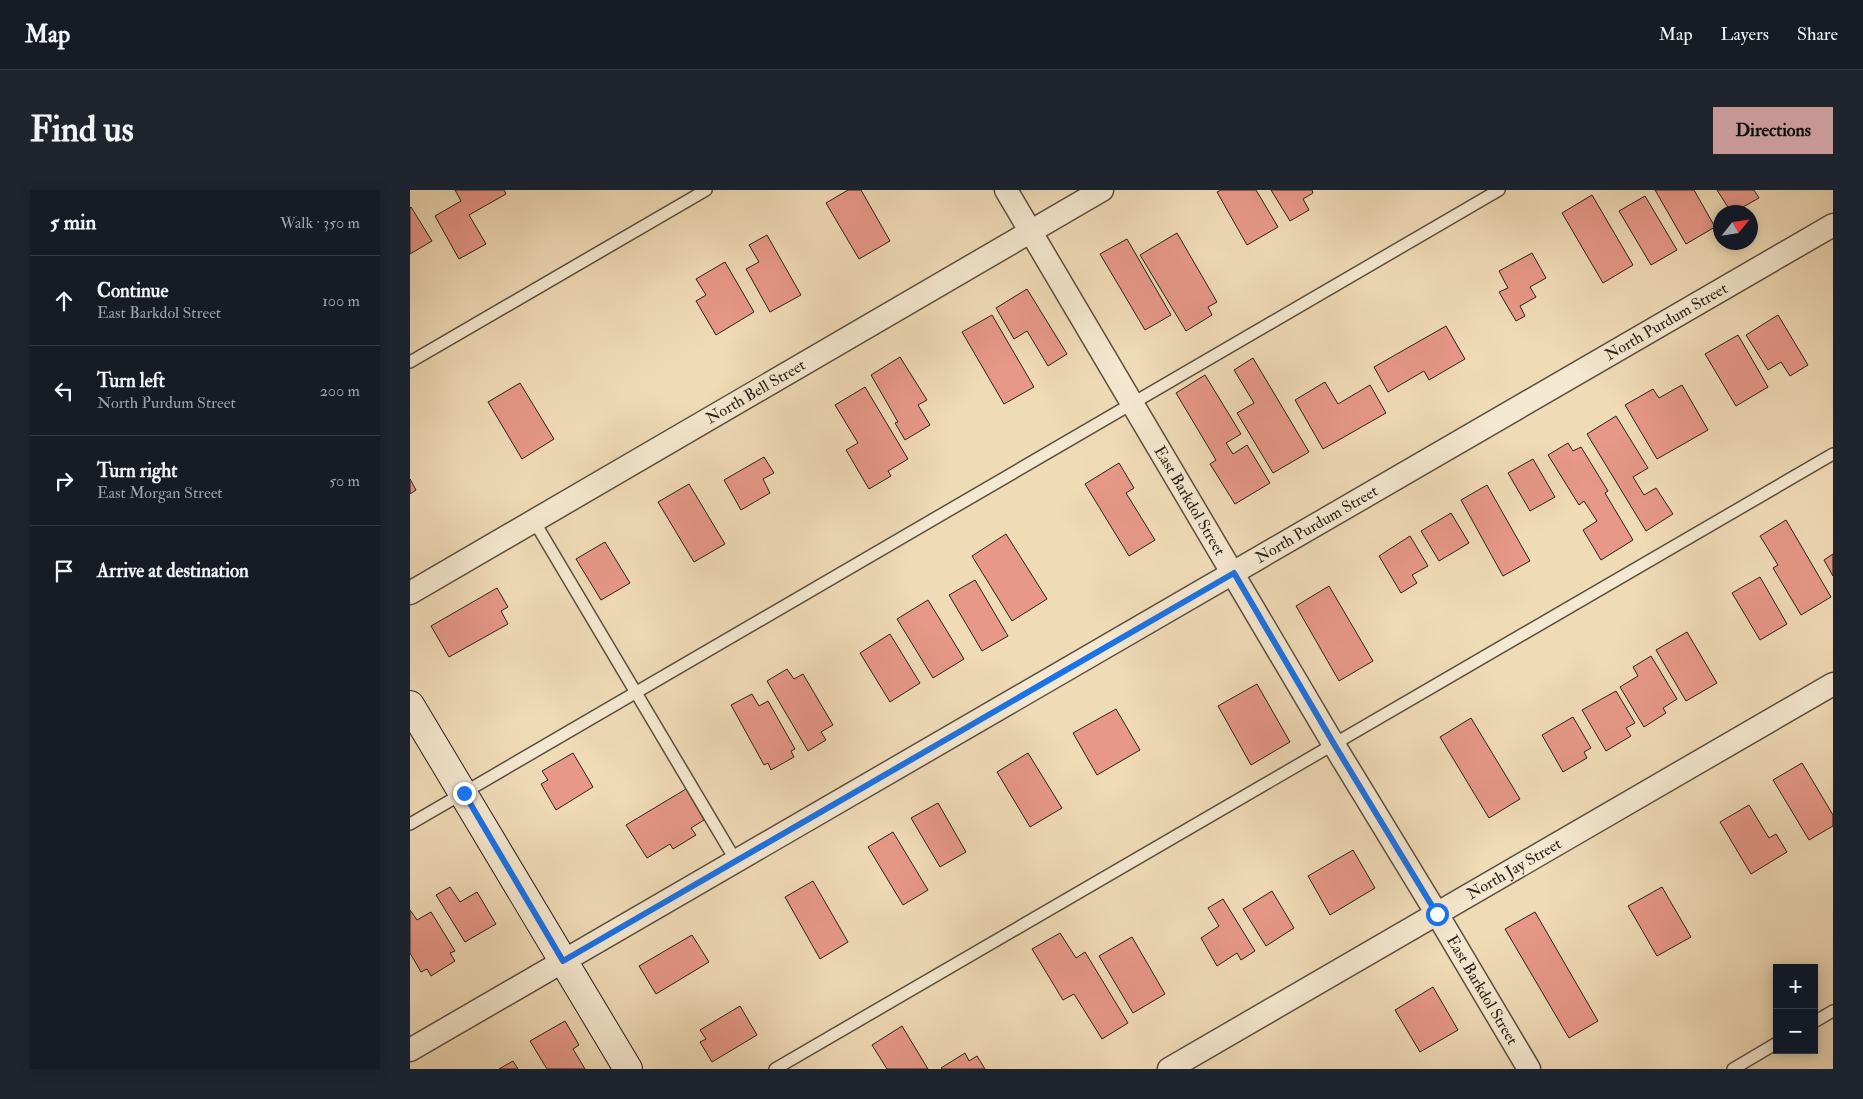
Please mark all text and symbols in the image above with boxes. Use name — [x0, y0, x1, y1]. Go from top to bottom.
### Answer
text: Map — [25, 19, 70, 50]
text: Map — [1659, 23, 1693, 46]
text: Layers — [1721, 23, 1769, 46]
text: Share — [1797, 23, 1838, 46]
button: Directions — [1713, 107, 1833, 154]
text: Find us — [30, 108, 134, 152]
north arrow — [1713, 205, 1758, 250]
text: 5 min — [50, 209, 96, 236]
text: Walk · 350 m — [280, 213, 360, 233]
street label: North Purdum Street — [1601, 278, 1731, 365]
text: Continue — [97, 279, 168, 303]
icon: ahead — [50, 287, 78, 315]
text: 100 m — [322, 291, 360, 311]
text: East Barkdol Street — [97, 303, 221, 323]
street label: North Bell Street — [702, 355, 809, 429]
text: Turn left — [97, 369, 165, 393]
icon: left — [50, 377, 78, 405]
text: 200 m — [320, 381, 360, 401]
text: North Purdum Street — [97, 393, 236, 413]
street label: East Barkdol Street — [1149, 442, 1230, 559]
text: Turn right — [97, 459, 177, 483]
icon: right — [50, 467, 78, 495]
text: 50 m — [329, 471, 360, 491]
street label: North Purdum Street — [1252, 481, 1382, 568]
text: East Morgan Street — [97, 483, 223, 503]
icon: arrive — [50, 557, 78, 585]
text: Arrive at destination — [97, 559, 249, 583]
route end — [453, 782, 476, 805]
street label: North Jay Street — [1463, 834, 1565, 904]
route start — [1426, 903, 1449, 926]
street label: East Barkdol Street — [1442, 932, 1522, 1048]
map controls — [1773, 964, 1818, 1054]
button: + — [1773, 964, 1818, 1009]
button: − — [1773, 1009, 1818, 1054]

